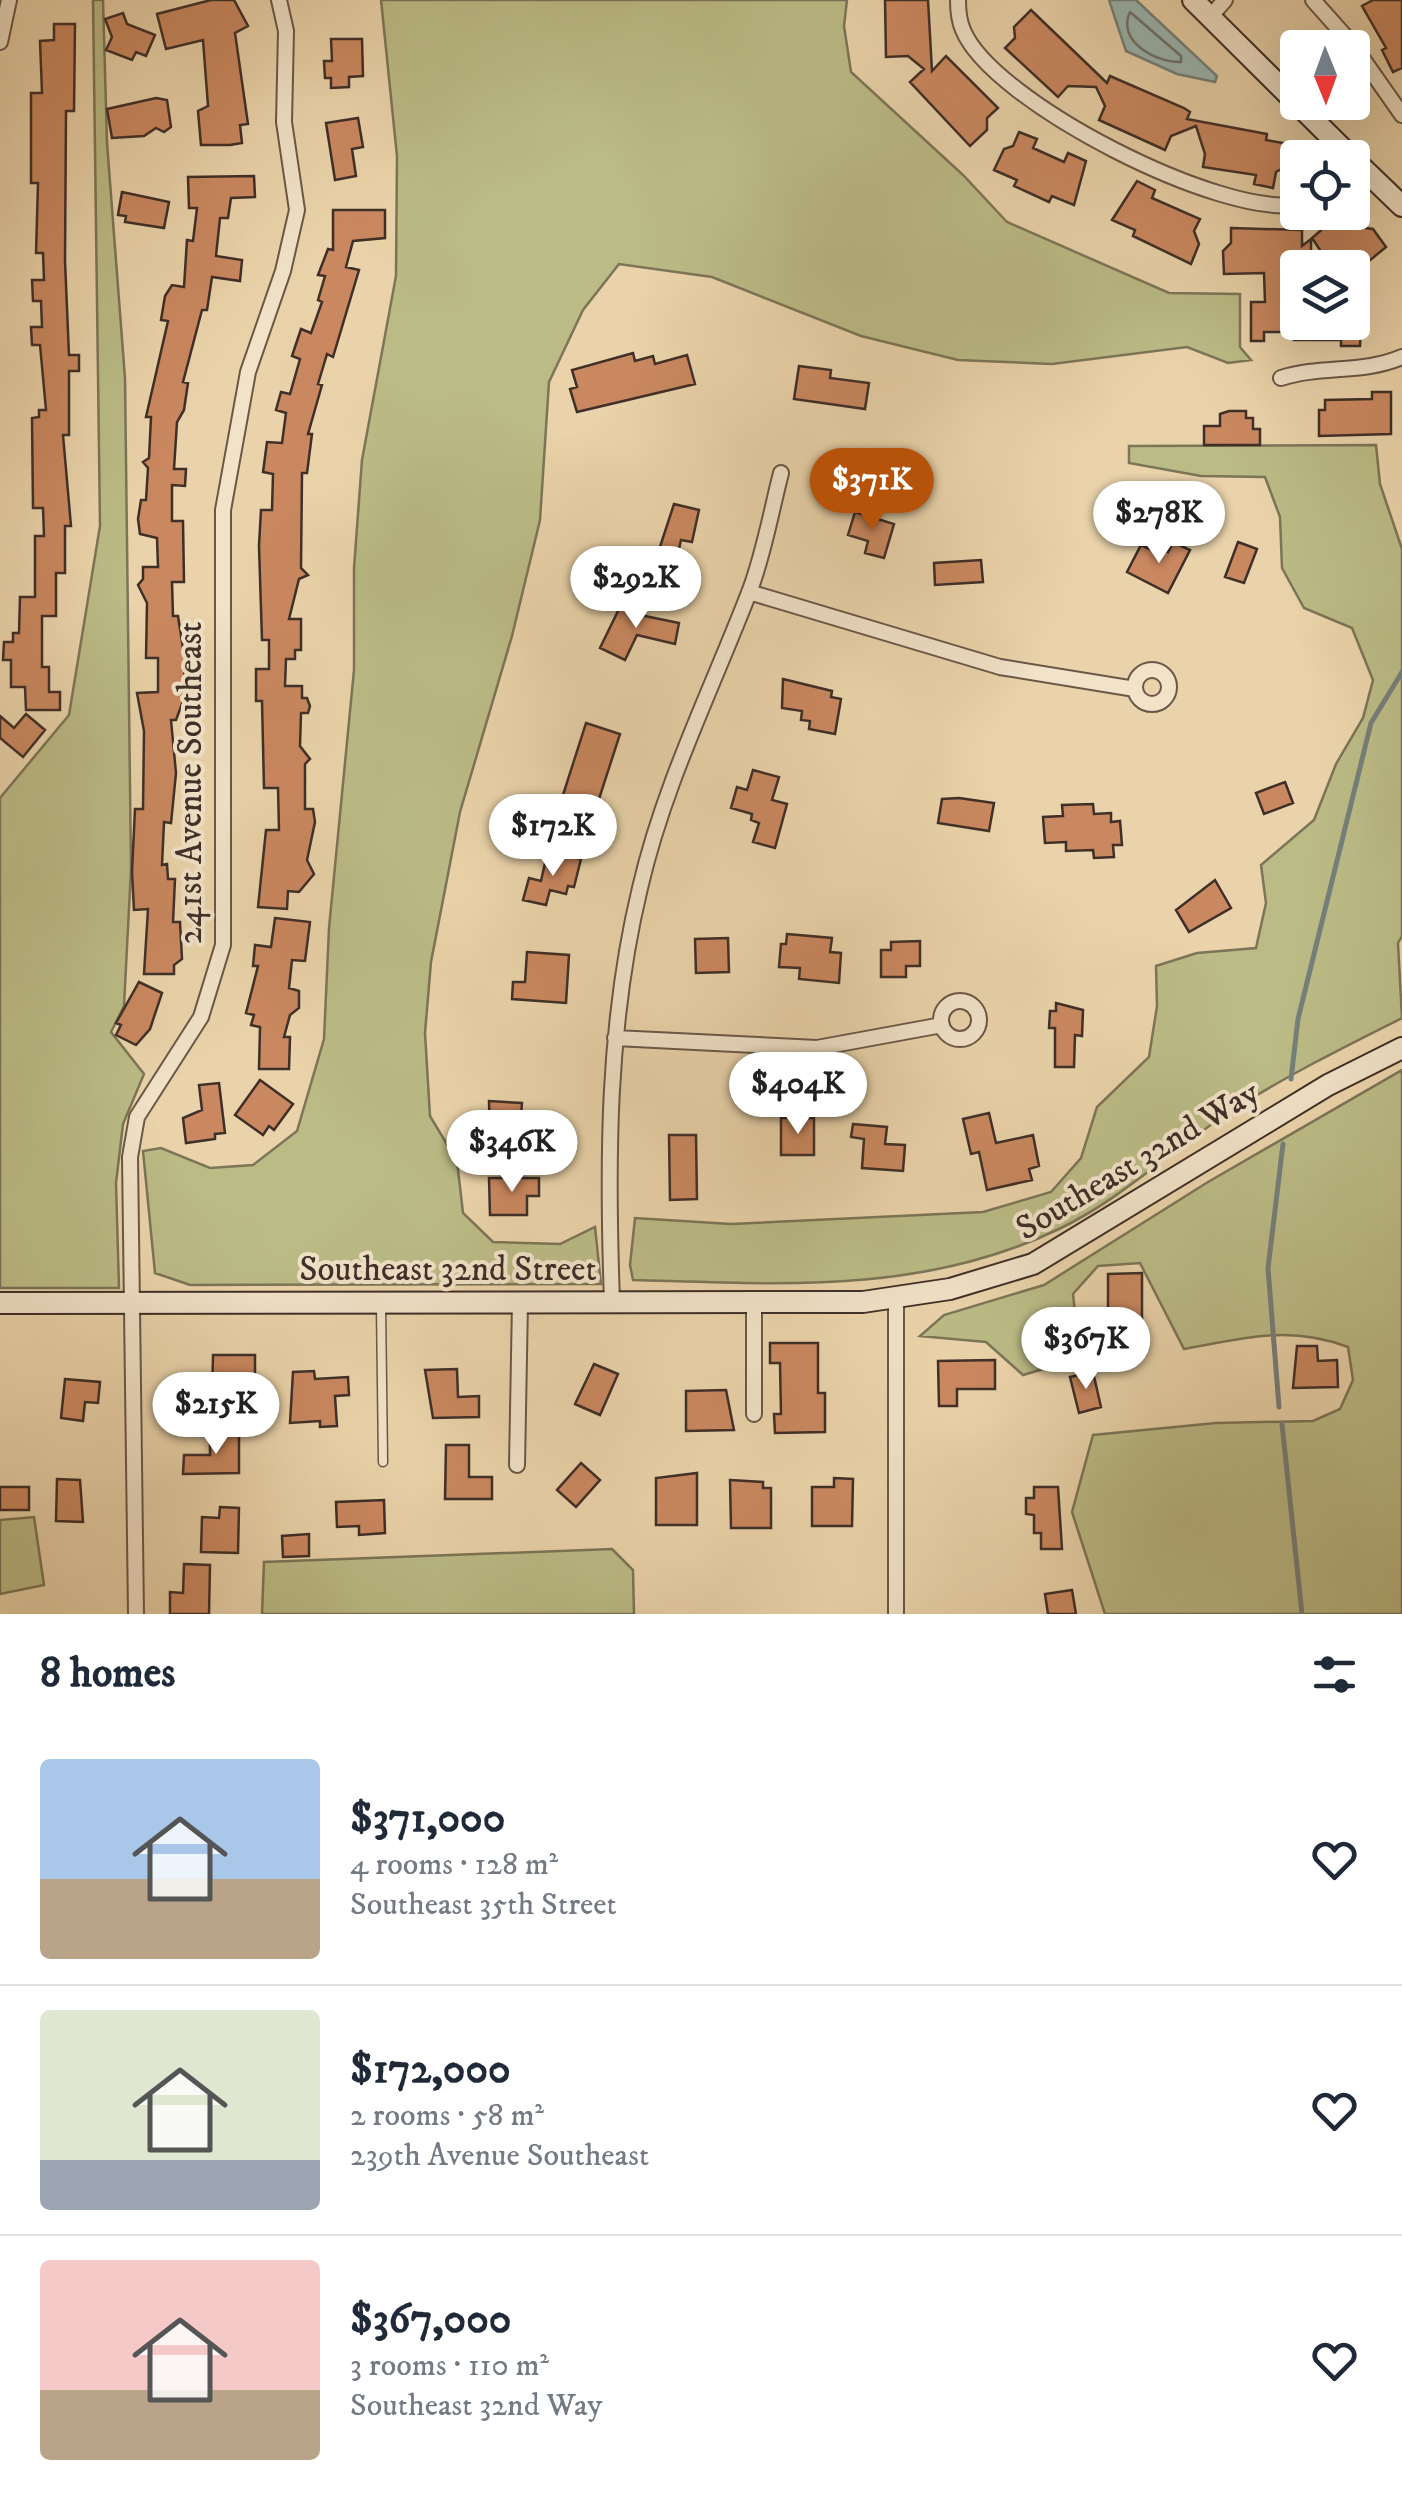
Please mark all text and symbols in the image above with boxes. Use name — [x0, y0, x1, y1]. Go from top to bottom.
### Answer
north arrow — [1280, 30, 1370, 120]
map controls — [1280, 30, 1370, 340]
button: locate — [1280, 140, 1370, 230]
button: layers — [1280, 250, 1370, 340]
pin: $371K — [802, 448, 942, 533]
text: $371K — [832, 460, 912, 500]
pin: $278K — [1089, 481, 1229, 566]
text: $278K — [1115, 493, 1203, 533]
pin: $292K — [566, 546, 706, 631]
text: $292K — [592, 558, 680, 598]
street label: 241st Avenue Southeast — [169, 622, 213, 945]
pin: $172K — [483, 794, 623, 879]
text: $172K — [511, 806, 595, 846]
pin: $404K — [728, 1052, 868, 1137]
text: $404K — [751, 1064, 845, 1104]
street label: Southeast 32nd Way — [1008, 1071, 1268, 1251]
pin: $346K — [442, 1110, 582, 1195]
text: $346K — [469, 1122, 555, 1162]
street label: Southeast 32nd Street — [299, 1248, 597, 1292]
pin: $367K — [1016, 1307, 1156, 1392]
text: $367K — [1043, 1319, 1129, 1359]
pin: $215K — [146, 1372, 286, 1457]
text: $215K — [174, 1384, 258, 1424]
icon: filters — [1307, 1647, 1362, 1702]
text: 8 homes — [40, 1648, 175, 1700]
text: $371,000 — [350, 1793, 505, 1845]
icon: home — [120, 1799, 240, 1919]
icon: heart — [1307, 1832, 1362, 1887]
text: 4 rooms · 128 m² — [350, 1845, 558, 1885]
text: Southeast 35th Street — [350, 1885, 617, 1925]
text: $172,000 — [350, 2044, 511, 2096]
icon: home — [120, 2050, 240, 2170]
icon: heart — [1307, 2083, 1362, 2138]
text: 2 rooms · 58 m² — [350, 2096, 544, 2136]
text: 239th Avenue Southeast — [350, 2136, 649, 2176]
text: $367,000 — [350, 2294, 511, 2346]
icon: home — [120, 2300, 240, 2420]
icon: heart — [1307, 2333, 1362, 2388]
text: 3 rooms · 110 m² — [350, 2346, 549, 2386]
text: Southeast 32nd Way — [350, 2386, 602, 2426]

